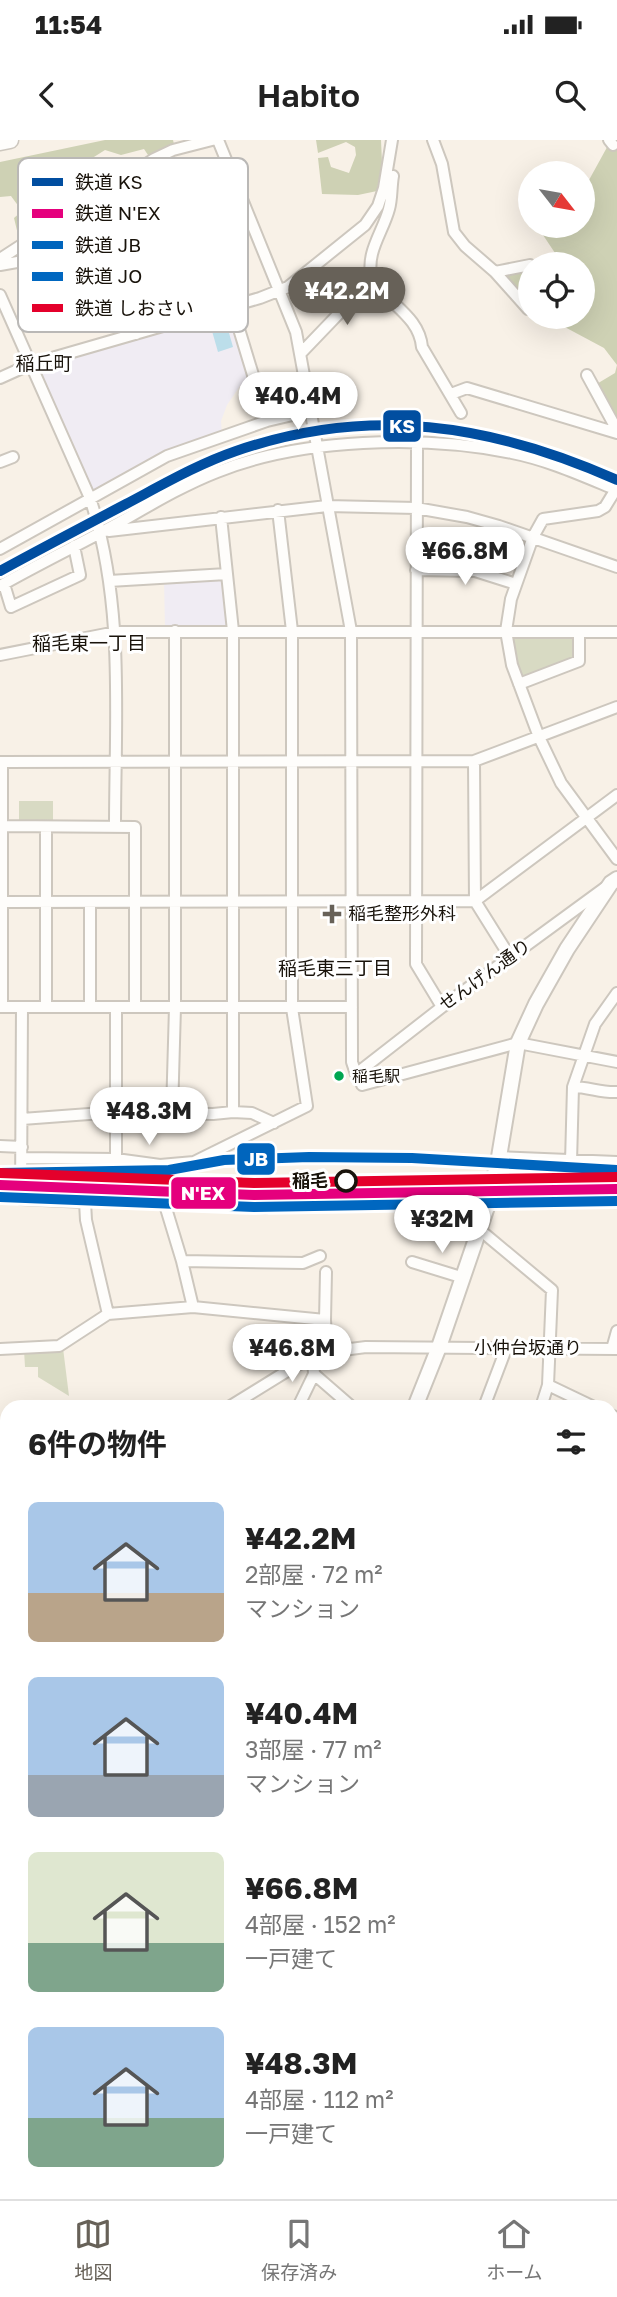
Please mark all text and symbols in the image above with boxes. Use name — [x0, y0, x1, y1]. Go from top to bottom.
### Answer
text: 11:54 — [35, 9, 102, 40]
icon: back — [28, 76, 66, 114]
text: Habito — [257, 76, 360, 114]
icon: search — [551, 76, 589, 114]
legend — [18, 158, 248, 332]
north arrow — [518, 161, 595, 238]
map controls — [518, 161, 595, 329]
text: 鉄道 KS — [75, 170, 143, 193]
text: 鉄道 N'EX — [75, 201, 161, 224]
text: 鉄道 JB — [75, 233, 141, 256]
button: locate — [518, 252, 595, 329]
text: 鉄道 JO — [75, 264, 142, 287]
pin: ¥42.2M — [290, 268, 404, 327]
text: ¥42.2M — [304, 276, 390, 304]
text: 鉄道 しおさい — [75, 296, 194, 319]
district label: 稲丘町 — [15, 351, 73, 374]
pin: ¥40.4M — [241, 372, 355, 432]
text: ¥40.4M — [255, 381, 341, 409]
line badge: KS — [382, 409, 422, 443]
text: KS — [389, 414, 415, 437]
pin: ¥66.8M — [408, 528, 522, 587]
text: ¥66.8M — [422, 536, 508, 564]
district label: 稲毛東一丁目 — [32, 631, 146, 654]
place label: 稲毛整形外科 — [348, 902, 456, 924]
marker: 稲毛整形外科 — [322, 904, 342, 924]
street label: せんげん通り — [434, 934, 535, 1015]
district label: 稲毛東三丁目 — [278, 956, 392, 979]
place label: 稲毛駅 — [352, 1066, 400, 1086]
marker: 稲毛駅 — [332, 1069, 346, 1083]
pin: ¥48.3M — [92, 1088, 206, 1147]
text: ¥48.3M — [106, 1096, 192, 1124]
line badge: JB — [236, 1142, 276, 1176]
text: JB — [244, 1147, 268, 1170]
place label: 稲毛 — [292, 1169, 328, 1191]
marker: 稲毛 — [335, 1170, 357, 1192]
line badge: N'EX — [170, 1176, 237, 1210]
text: N'EX — [181, 1181, 226, 1204]
pin: ¥32M — [401, 1196, 483, 1255]
text: ¥32M — [410, 1204, 474, 1232]
pin: ¥46.8M — [235, 1324, 349, 1384]
text: ¥46.8M — [249, 1333, 335, 1361]
street label: 小仲台坂通り — [474, 1336, 582, 1358]
icon: filters — [552, 1423, 590, 1461]
text: 6件の物件 — [28, 1426, 167, 1462]
text: ¥42.2M — [245, 1520, 356, 1556]
icon: home — [84, 1530, 168, 1614]
text: 2部屋 · 72 m² — [245, 1560, 383, 1588]
text: マンション — [245, 1594, 360, 1622]
text: ¥40.4M — [245, 1695, 358, 1731]
icon: home — [84, 1705, 168, 1789]
text: 3部屋 · 77 m² — [245, 1735, 382, 1763]
text: マンション — [245, 1769, 360, 1797]
text: ¥66.8M — [245, 1870, 358, 1906]
icon: home — [84, 1880, 168, 1964]
text: 4部屋 · 152 m² — [245, 1910, 396, 1938]
text: 一戸建て — [245, 1944, 337, 1972]
text: ¥48.3M — [245, 2045, 357, 2081]
icon: home — [84, 2055, 168, 2139]
text: 4部屋 · 112 m² — [245, 2085, 393, 2113]
text: 一戸建て — [245, 2119, 337, 2147]
tab: 地図 — [74, 2215, 112, 2284]
tab: 保存済み — [261, 2215, 337, 2284]
tab: ホーム — [486, 2215, 543, 2284]

